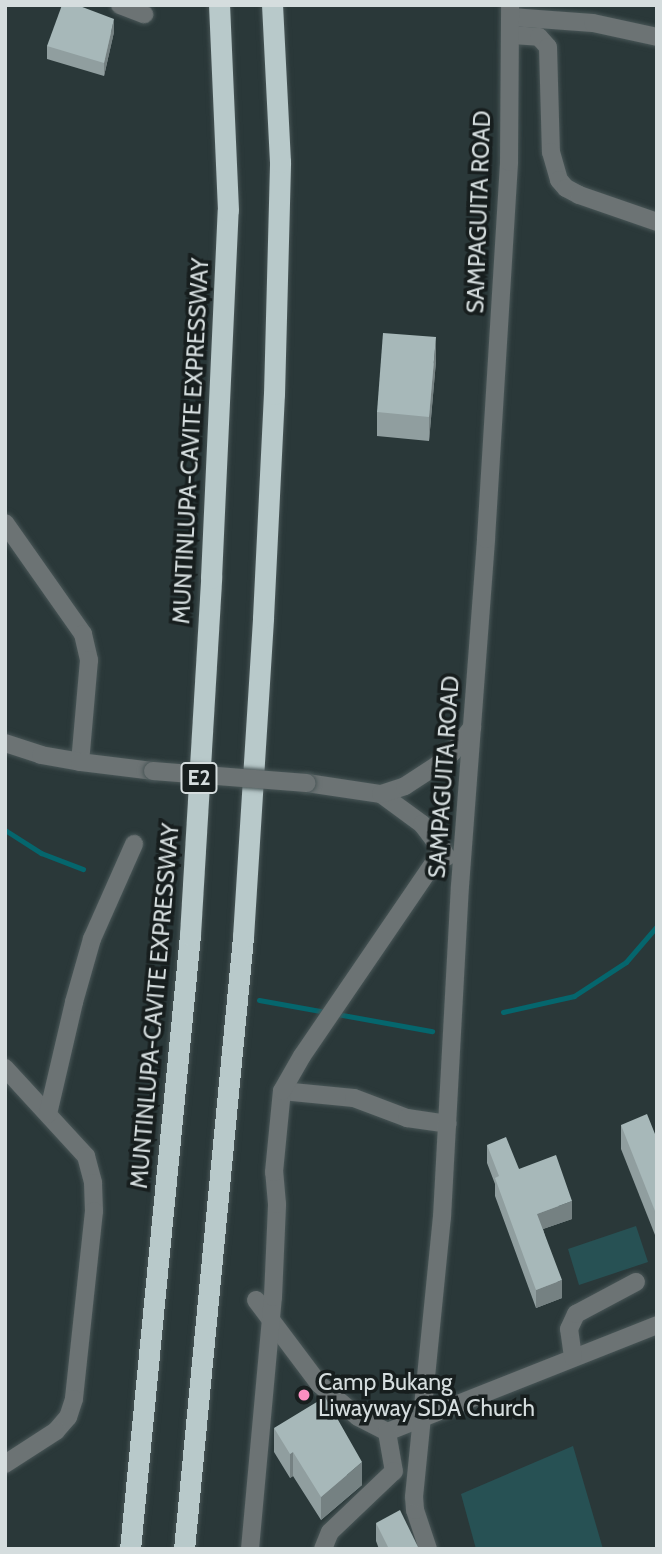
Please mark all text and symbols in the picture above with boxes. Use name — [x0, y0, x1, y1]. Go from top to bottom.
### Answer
street label: SAMPAGUITA ROAD — [462, 110, 496, 314]
street label: MUNTINLUPA-CAVITE EXPRESSWAY — [168, 257, 214, 625]
street label: SAMPAGUITA ROAD — [423, 675, 465, 879]
road number: E2 — [180, 760, 218, 796]
street label: MUNTINLUPA-CAVITE EXPRESSWAY — [125, 822, 185, 1190]
place label: Camp Bukang Liwayway SDA Church — [318, 1368, 535, 1422]
marker: Camp Bukang Liwayway SDA Church — [296, 1387, 312, 1403]

